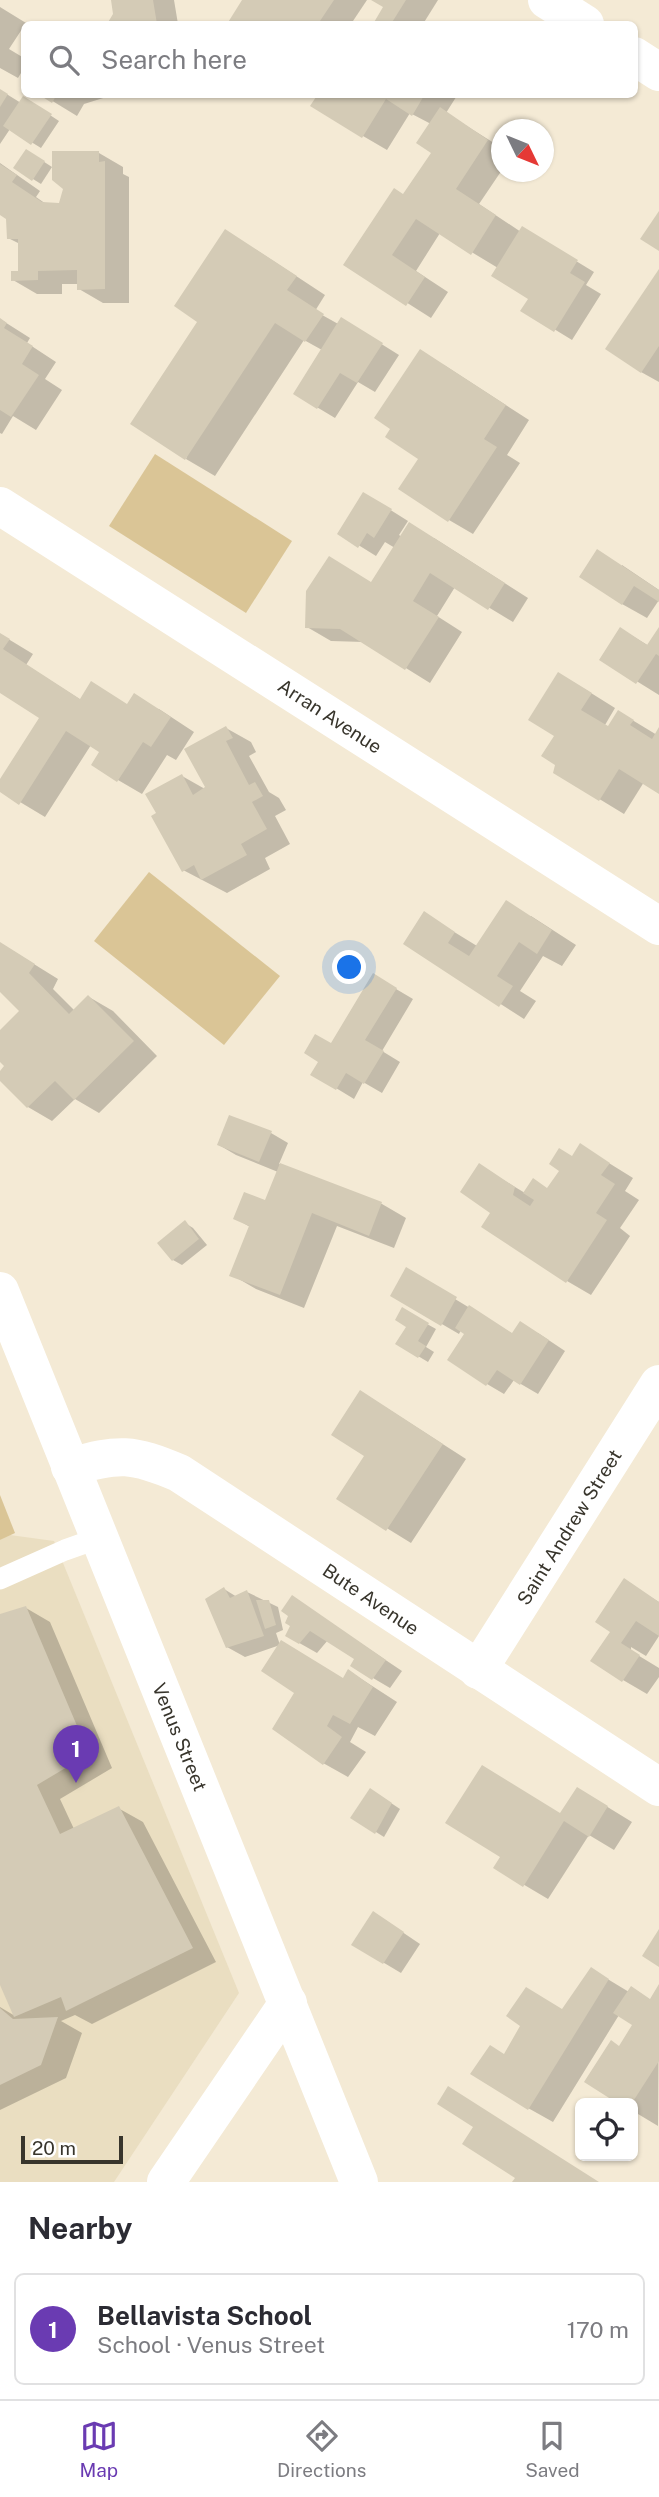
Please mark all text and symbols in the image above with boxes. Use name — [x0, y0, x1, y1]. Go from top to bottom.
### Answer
search box — [21, 21, 638, 98]
icon: search — [45, 41, 83, 79]
text: Search here — [101, 44, 247, 75]
north arrow — [491, 119, 554, 182]
street label: Arran Avenue — [274, 674, 386, 758]
your location — [332, 950, 366, 984]
street label: Saint Andrew Street — [512, 1445, 626, 1609]
street label: Bute Avenue — [319, 1559, 423, 1639]
street label: Venus Street — [148, 1680, 212, 1794]
pin: 1 — [53, 1725, 99, 1783]
map controls — [575, 2098, 638, 2161]
button: locate — [575, 2098, 638, 2161]
scale bar — [21, 2133, 122, 2165]
text: 20 m — [32, 2137, 76, 2159]
text: Nearby — [28, 2210, 132, 2246]
text: Bellavista School — [97, 2300, 312, 2331]
text: 1 — [48, 2316, 58, 2343]
text: 170 m — [567, 2316, 629, 2343]
text: School · Venus Street — [97, 2331, 325, 2358]
tab: Map — [79, 2417, 118, 2481]
tab: Directions — [277, 2417, 366, 2481]
tab: Saved — [525, 2417, 580, 2481]

